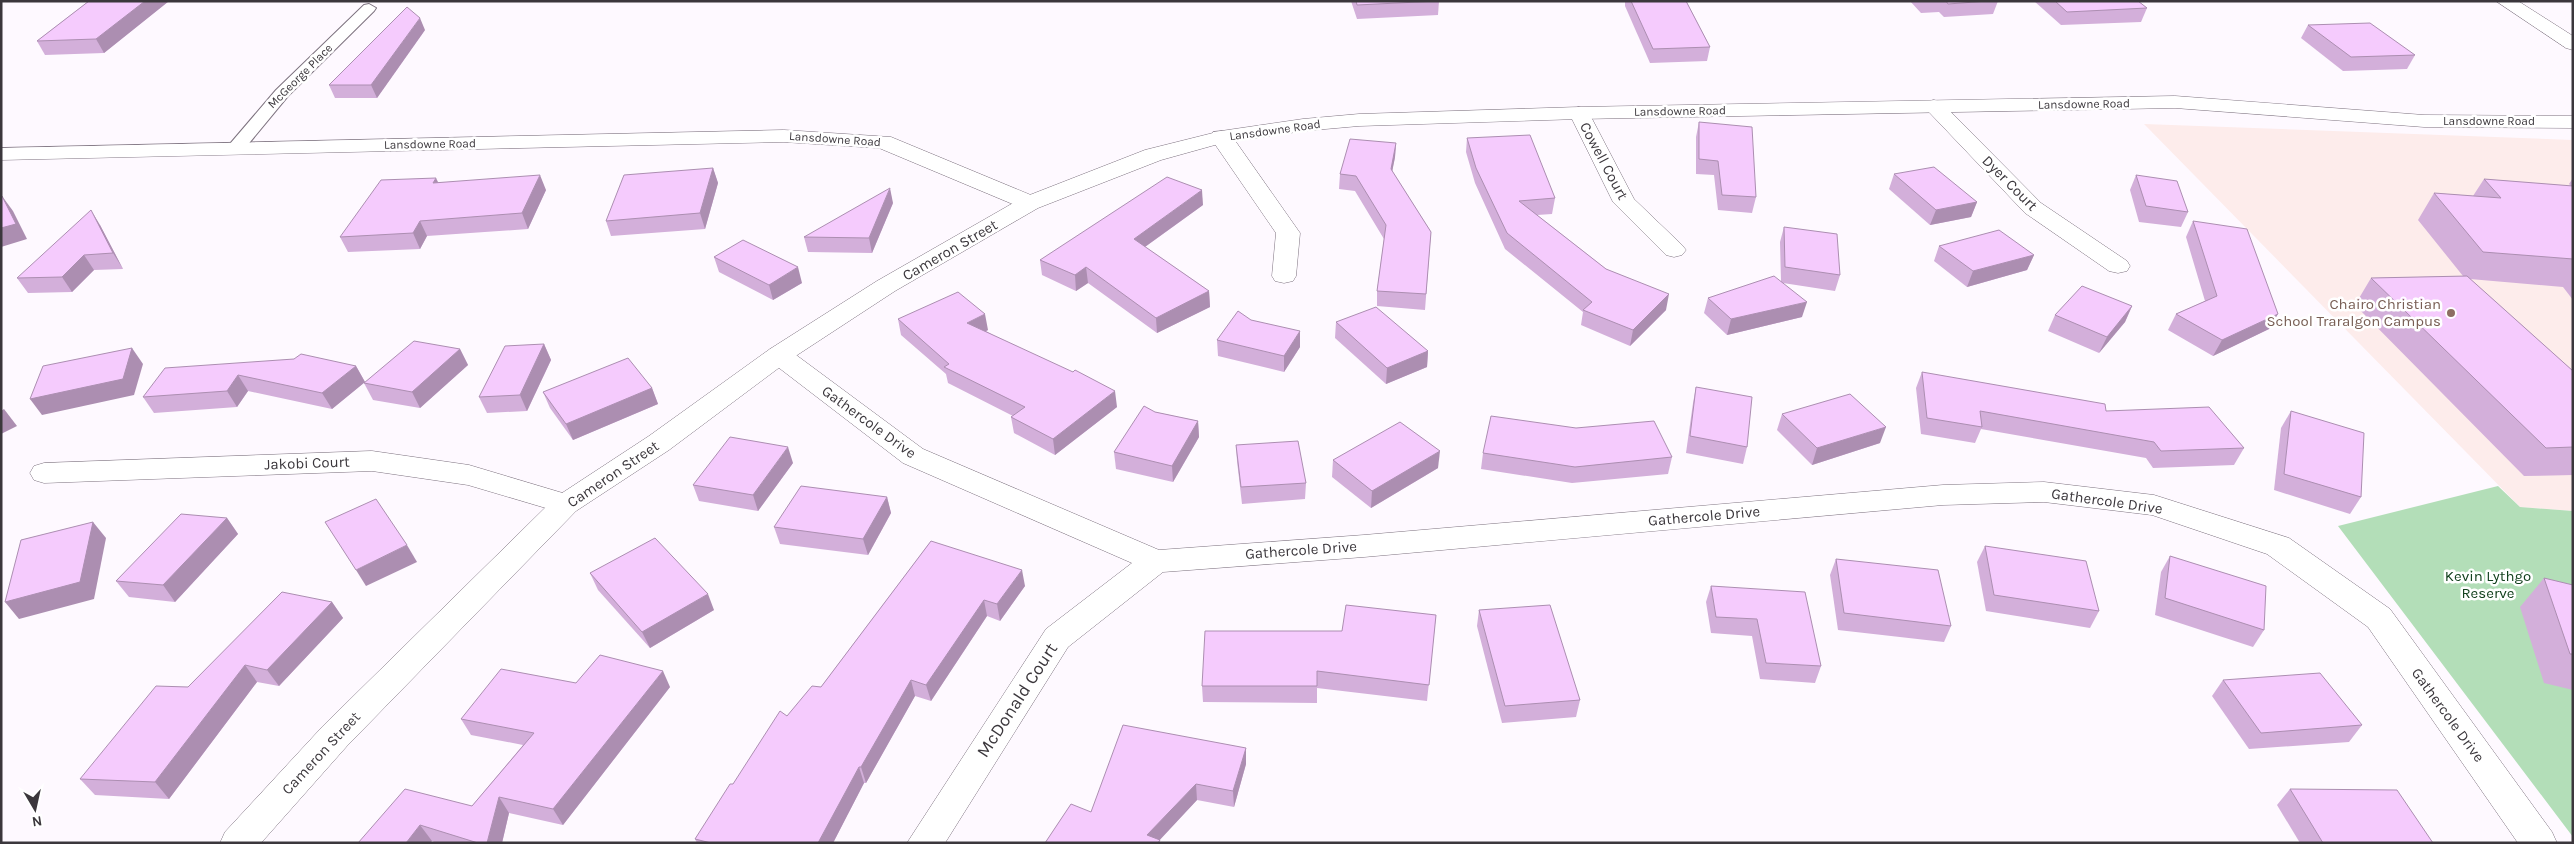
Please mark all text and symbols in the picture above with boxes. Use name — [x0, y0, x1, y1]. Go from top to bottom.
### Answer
street label: McGeorge Place — [265, 41, 335, 111]
street label: Lansdowne Road — [2038, 96, 2130, 112]
street label: Lansdowne Road — [1634, 103, 1726, 119]
street label: Lansdowne Road — [2443, 114, 2535, 128]
street label: Lansdowne Road — [1228, 117, 1322, 143]
street label: Cowell Court — [1576, 119, 1632, 203]
street label: Lansdowne Road — [789, 129, 881, 149]
street label: Lansdowne Road — [384, 136, 476, 152]
street label: Dyer Court — [1978, 151, 2042, 215]
street label: Cameron Street — [899, 215, 1001, 284]
place label: Chairo Christian School Traralgon Campus — [2267, 295, 2441, 330]
marker: Chairo Christian School Traralgon Campus — [2445, 307, 2457, 319]
street label: Gathercole Drive — [818, 382, 920, 462]
street label: Cameron Street — [564, 437, 663, 511]
street label: Jakobi Court — [264, 453, 350, 473]
street label: Gathercole Drive — [2050, 484, 2164, 518]
street label: Gathercole Drive — [1647, 502, 1761, 530]
street label: Gathercole Drive — [1244, 537, 1358, 563]
park label: Kevin Lythgo Reserve — [2445, 567, 2531, 602]
street label: McDonald Court — [972, 638, 1062, 761]
street label: Gathercole Drive — [2408, 664, 2488, 766]
street label: Cameron Street — [278, 708, 364, 798]
north arrow — [10, 784, 60, 834]
text: N — [31, 812, 43, 831]

